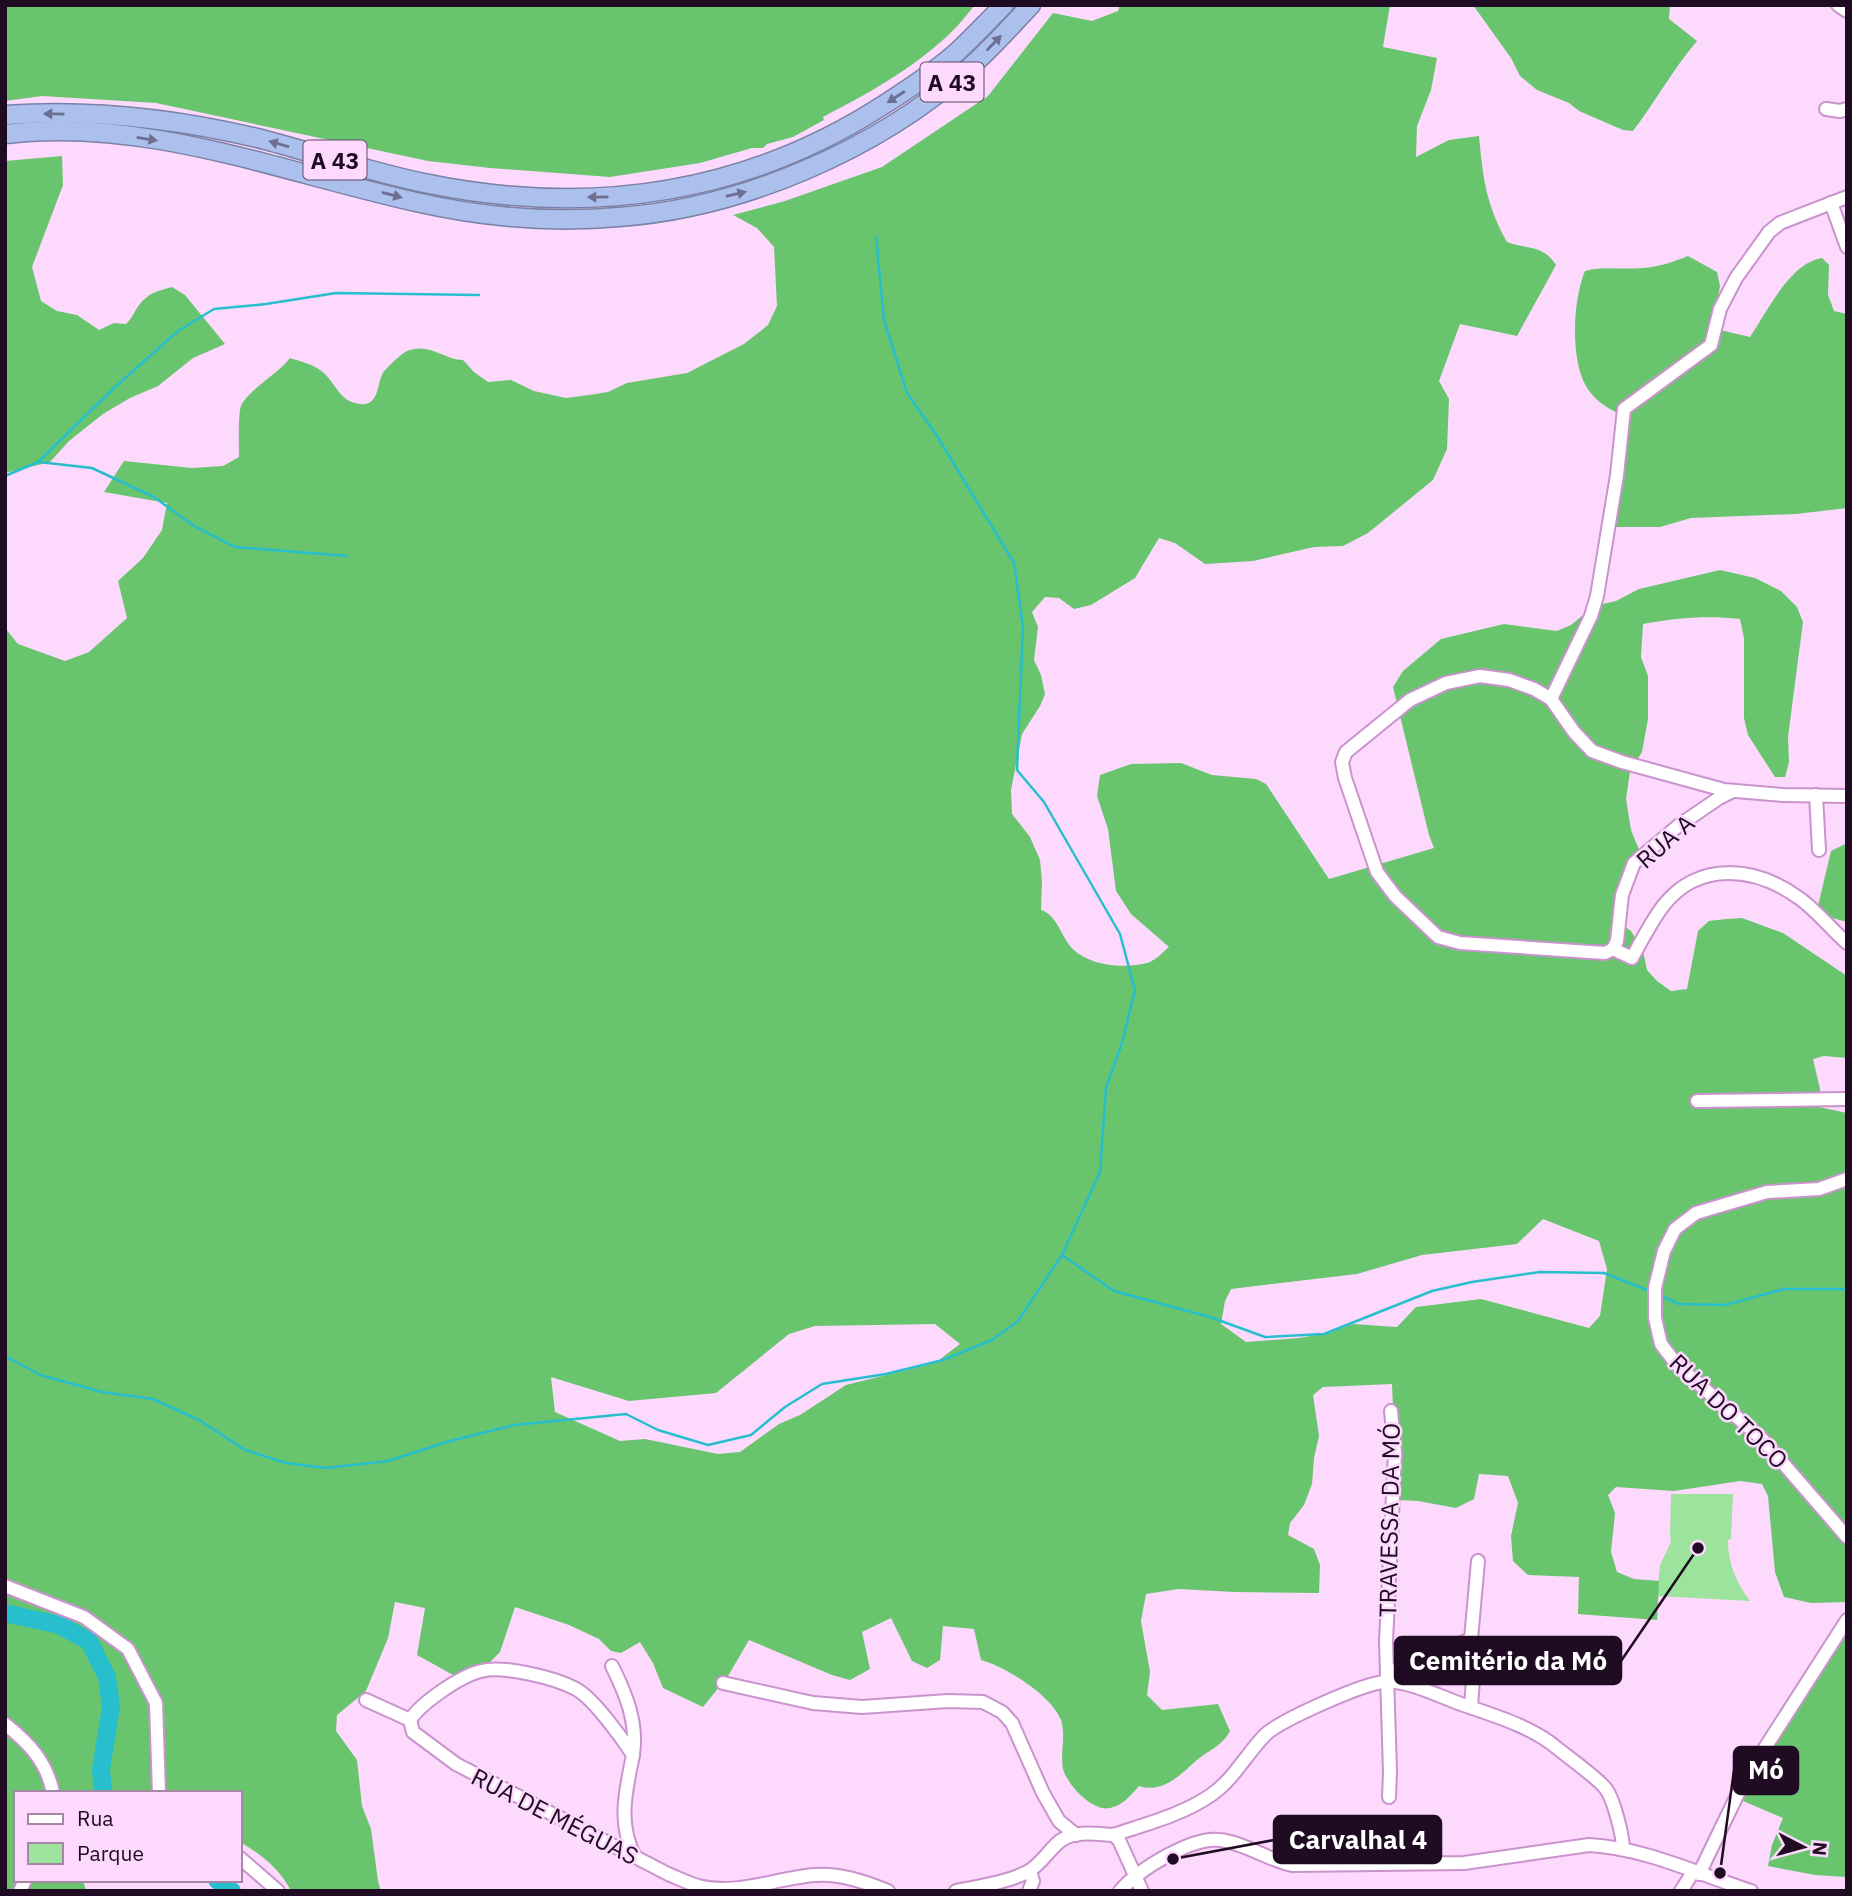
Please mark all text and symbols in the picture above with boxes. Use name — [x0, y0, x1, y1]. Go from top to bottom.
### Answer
one-way arrow — [985, 35, 1002, 52]
road number: A 43 — [920, 62, 984, 102]
one-way arrow — [887, 91, 906, 104]
one-way arrow — [43, 108, 65, 120]
one-way arrow — [136, 133, 158, 144]
one-way arrow — [267, 138, 289, 149]
road number: A 43 — [304, 140, 366, 180]
one-way arrow — [725, 188, 747, 199]
one-way arrow — [382, 191, 403, 201]
one-way arrow — [587, 192, 609, 203]
street label: RUA A — [1629, 807, 1701, 875]
street label: RUA DO TOCO — [1663, 1346, 1795, 1476]
street label: TRAVESSA DA MÓ — [1371, 1423, 1407, 1617]
callout: Cemitério da Mó — [1395, 1637, 1621, 1684]
text: Cemitério da Mó — [1409, 1643, 1607, 1677]
callout: Mó — [1734, 1747, 1798, 1794]
text: Mó — [1748, 1752, 1784, 1786]
street label: RUA DE MÉGUAS — [466, 1760, 644, 1872]
legend — [14, 1791, 242, 1882]
text: Rua — [77, 1804, 114, 1832]
north arrow — [1768, 1812, 1838, 1882]
callout: Carvalhal 4 — [1274, 1816, 1441, 1863]
text: Carvalhal 4 — [1289, 1822, 1427, 1856]
text: Parque — [77, 1839, 144, 1867]
text: N — [1807, 1841, 1833, 1857]

